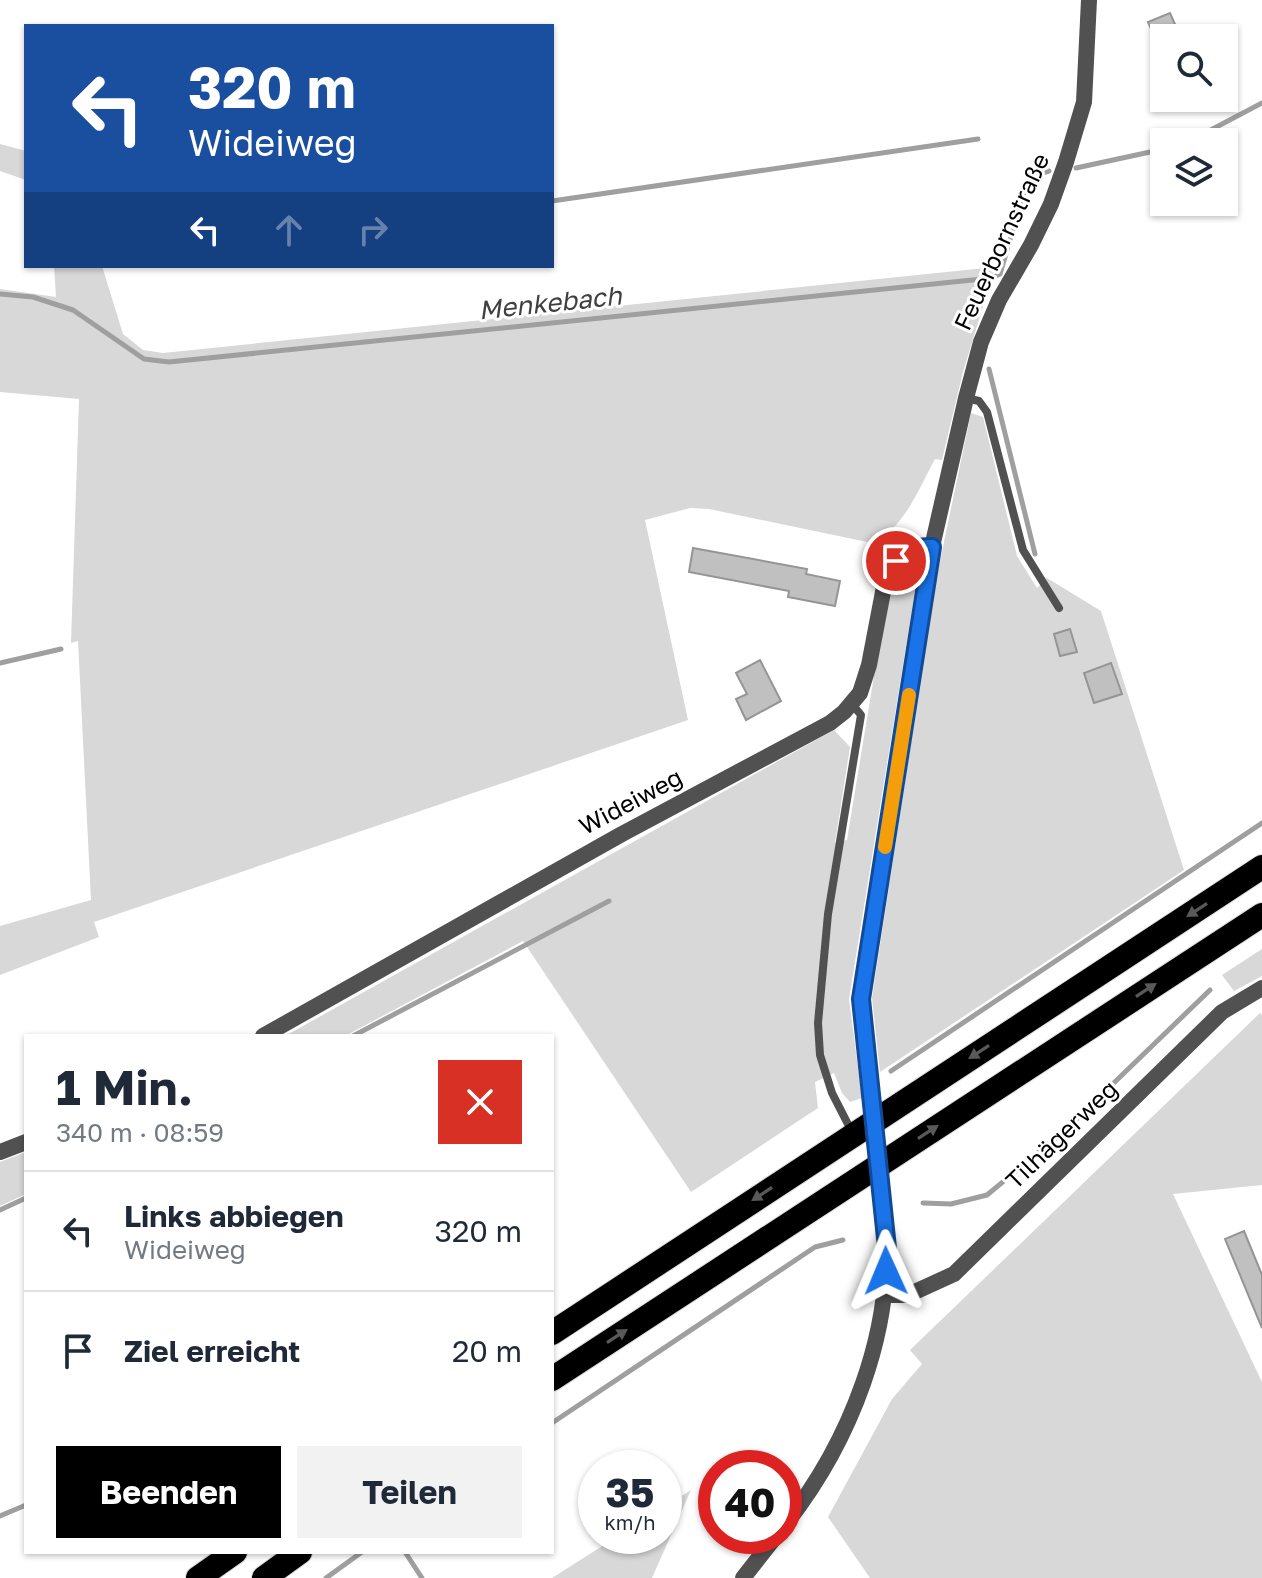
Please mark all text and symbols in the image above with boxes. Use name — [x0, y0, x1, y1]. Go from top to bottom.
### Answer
map controls — [1150, 24, 1238, 216]
button: search — [1150, 24, 1238, 112]
text: 320 m — [188, 53, 356, 120]
icon: left — [56, 56, 160, 160]
text: Wideiweg — [188, 121, 357, 164]
button: layers — [1150, 128, 1238, 216]
street label: Feuerbornstraße — [947, 148, 1054, 334]
icon: left — [183, 208, 227, 252]
icon: ahead — [267, 208, 311, 252]
icon: right — [351, 208, 395, 252]
water label: Menkebach — [477, 279, 624, 325]
pin — [862, 527, 930, 595]
icon: arrive — [874, 539, 918, 583]
street label: Wideiweg — [574, 761, 687, 840]
one-way arrow — [1186, 902, 1207, 917]
one-way arrow — [1136, 983, 1157, 998]
one-way arrow — [968, 1044, 990, 1058]
text: 1 Min. — [56, 1058, 193, 1116]
button: close — [438, 1060, 522, 1144]
street label: Tilhägerweg — [999, 1074, 1123, 1194]
text: 340 m · 08:59 — [56, 1117, 224, 1148]
one-way arrow — [918, 1125, 939, 1140]
one-way arrow — [751, 1187, 772, 1202]
text: Links abbiegen — [124, 1198, 344, 1234]
icon: left — [56, 1209, 100, 1253]
text: 320 m — [434, 1213, 522, 1249]
position arrow — [844, 1229, 928, 1313]
text: Wideiweg — [124, 1234, 246, 1265]
icon: arrive — [56, 1329, 100, 1373]
one-way arrow — [606, 1329, 628, 1343]
text: Ziel erreicht — [124, 1333, 300, 1369]
text: 20 m — [452, 1333, 522, 1369]
button: Beenden — [56, 1446, 281, 1538]
button: Teilen — [297, 1446, 522, 1538]
speed limit sign: 40 — [698, 1450, 802, 1554]
text: 35 — [606, 1468, 654, 1516]
text: km/h — [605, 1510, 655, 1534]

